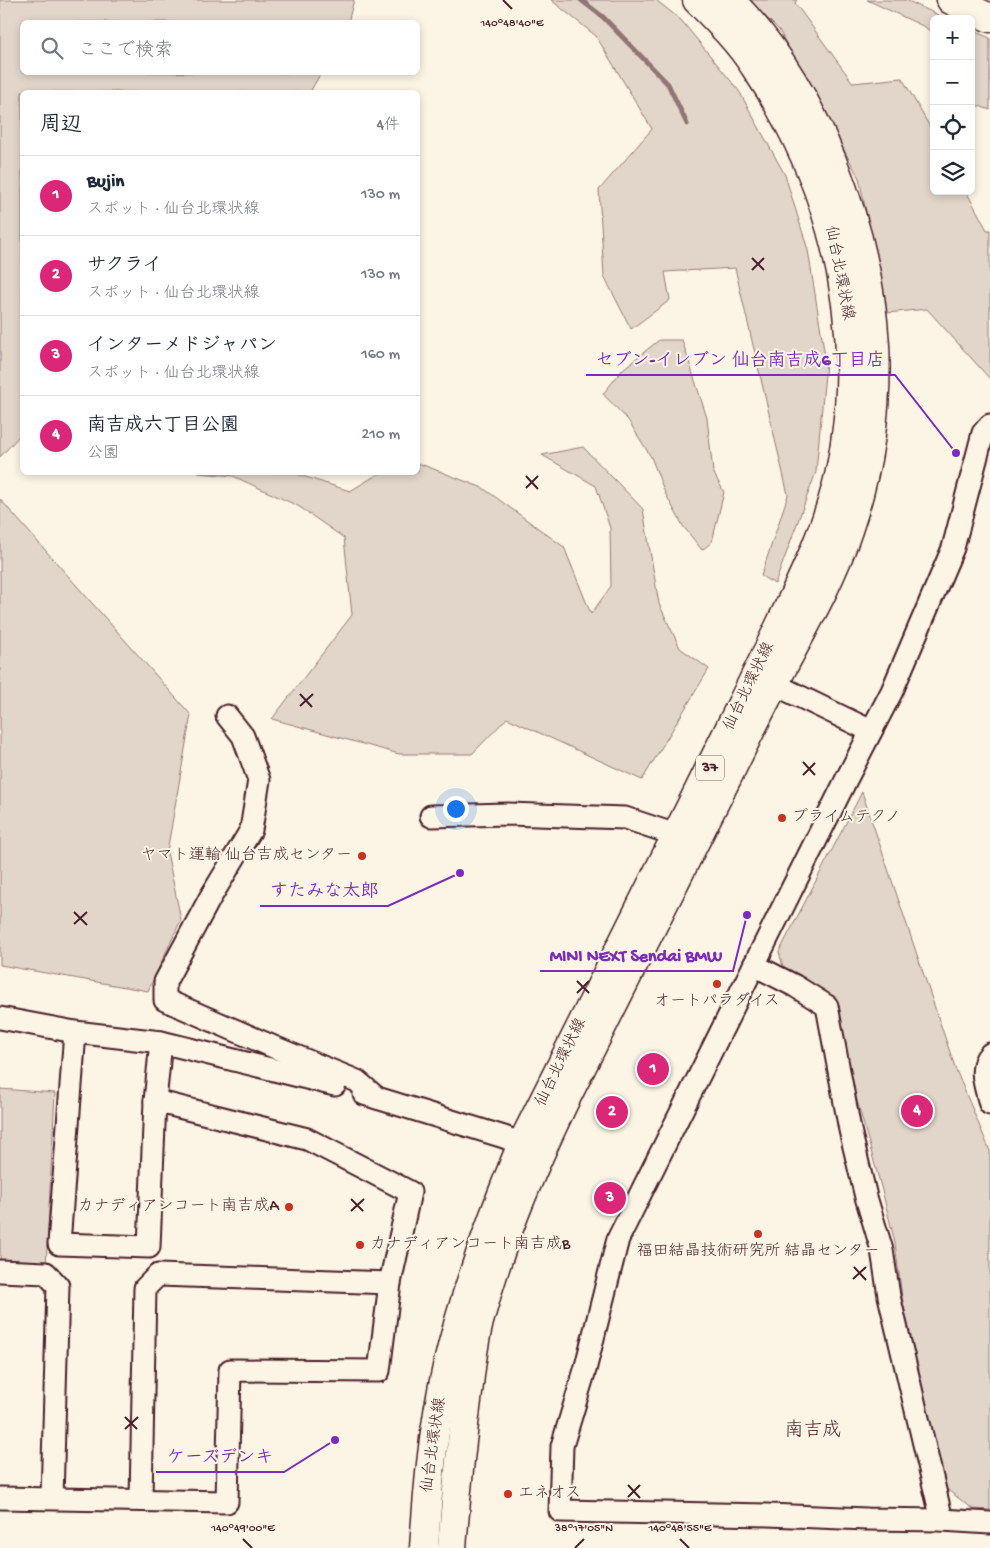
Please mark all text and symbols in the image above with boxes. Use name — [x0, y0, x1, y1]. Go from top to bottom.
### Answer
map controls — [930, 15, 975, 195]
button: + — [930, 15, 975, 60]
text: 140°48'40"E — [480, 17, 544, 31]
search box — [20, 20, 420, 75]
icon: search — [38, 34, 66, 62]
text: ここで検索 — [78, 40, 173, 63]
button: − — [930, 60, 975, 105]
button: locate — [930, 105, 975, 150]
text: 周辺 — [40, 114, 82, 139]
text: 4件 — [376, 117, 400, 136]
button: layers — [930, 150, 975, 195]
text: Bujin — [87, 171, 124, 194]
text: 1 — [53, 186, 59, 205]
text: 130 m — [361, 186, 400, 205]
text: スポット · 仙台北環状線 — [87, 201, 260, 220]
street label: 仙台北環状線 — [820, 224, 858, 322]
text: サクライ — [87, 255, 162, 278]
text: 2 — [52, 266, 60, 285]
text: 130 m — [361, 266, 400, 285]
text: スポット · 仙台北環状線 — [87, 285, 260, 304]
text: インターメドジャパン — [87, 335, 277, 358]
callout: セブン-イレブン 仙台南吉成6丁目店 — [586, 342, 895, 375]
text: 3 — [52, 346, 60, 365]
text: 160 m — [361, 346, 400, 365]
text: セブン-イレブン 仙台南吉成6丁目店 — [595, 350, 885, 372]
text: スポット · 仙台北環状線 — [87, 365, 260, 384]
text: 南吉成六丁目公園 — [87, 415, 239, 438]
text: 4 — [52, 426, 60, 445]
text: 210 m — [361, 426, 400, 445]
text: 公園 — [87, 445, 119, 464]
street label: 仙台北環状線 — [719, 639, 780, 734]
road number: 37 — [696, 756, 724, 780]
your location — [443, 796, 469, 822]
place label: プライムテクノ — [792, 808, 900, 828]
marker: プライムテクノ — [776, 812, 788, 824]
place label: ヤマト運輸 仙台吉成センター — [141, 845, 352, 866]
marker: ヤマト運輸 仙台吉成センター — [356, 850, 368, 862]
callout: すたみな太郎 — [260, 873, 388, 906]
text: すたみな太郎 — [270, 881, 378, 903]
callout: MINI NEXT Sendai BMW — [540, 938, 733, 971]
text: MINI NEXT Sendai BMW — [550, 947, 723, 968]
marker: オートパラダイス — [711, 978, 723, 990]
place label: オートパラダイス — [654, 992, 780, 1012]
street label: 仙台北環状線 — [531, 1015, 592, 1110]
pin: 1 — [637, 1050, 669, 1088]
pin: 4 — [901, 1092, 933, 1130]
pin: 2 — [596, 1093, 628, 1131]
pin: 3 — [594, 1179, 626, 1217]
place label: カナディアンコート南吉成A — [78, 1196, 281, 1217]
marker: カナディアンコート南吉成A — [283, 1201, 295, 1213]
marker: 福田結晶技術研究所 結晶センター — [752, 1228, 764, 1240]
place label: カナディアンコート南吉成B — [370, 1234, 571, 1255]
marker: カナディアンコート南吉成B — [354, 1239, 366, 1251]
place label: 福田結晶技術研究所 結晶センター — [636, 1242, 880, 1262]
street label: 仙台北環状線 — [417, 1396, 451, 1494]
district label: 南吉成 — [784, 1419, 842, 1443]
callout: ケーズデンキ — [156, 1439, 284, 1472]
text: ケーズデンキ — [167, 1448, 273, 1469]
place label: エネオス — [518, 1485, 581, 1504]
marker: エネオス — [502, 1488, 514, 1500]
text: 140°49'00"E — [210, 1522, 275, 1536]
text: 38°17'05"N — [554, 1522, 613, 1536]
text: 140°48'55"E — [647, 1522, 712, 1536]

